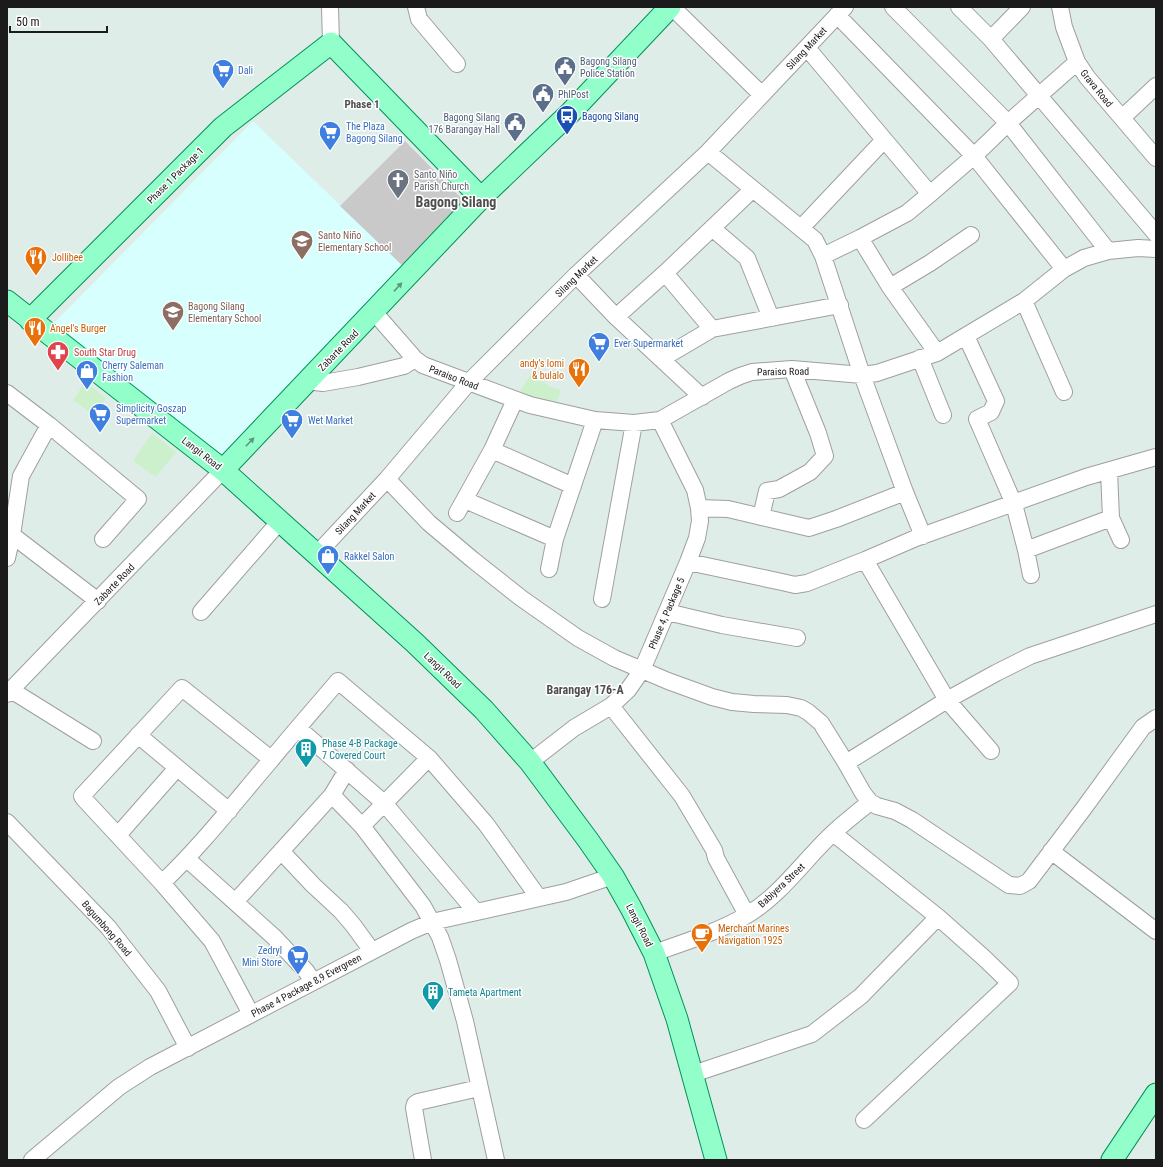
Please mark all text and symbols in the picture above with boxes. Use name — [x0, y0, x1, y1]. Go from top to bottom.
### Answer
scale bar — [10, 8, 107, 34]
text: 50 m — [16, 15, 40, 29]
street label: Silang Market — [784, 25, 829, 72]
public building icon: Bagong Silang Police Station — [552, 54, 578, 87]
place label: Bagong Silang Police Station — [580, 56, 637, 79]
supermarket icon: Dali — [210, 57, 236, 90]
place label: Dali — [238, 65, 253, 76]
street label: Grava Road — [1078, 67, 1115, 109]
public building icon: PhlPost — [530, 81, 556, 114]
place label: PhlPost — [558, 89, 589, 100]
district label: Phase 1 — [344, 98, 380, 111]
bus stop icon: Bagong Silang — [554, 103, 580, 136]
public building icon: Bagong Silang 176 Barangay Hall — [502, 110, 528, 143]
place label: Bagong Silang — [582, 111, 639, 122]
place label: Bagong Silang 176 Barangay Hall — [428, 112, 500, 135]
supermarket icon: The Plaza Bagong Silang — [317, 119, 343, 152]
place label: The Plaza Bagong Silang — [346, 121, 403, 144]
street label: Phase 1 Package 1 — [145, 145, 206, 206]
church icon: Santo Niño Parish Church — [385, 167, 411, 200]
place label: Santo Niño Parish Church — [414, 169, 469, 192]
district label: Bagong Silang — [416, 194, 496, 210]
school or university icon: Santo Niño Elementary School — [289, 228, 315, 261]
place label: Santo Niño Elementary School — [318, 230, 391, 253]
restaurant icon: Jollibee — [23, 244, 49, 277]
place label: Jollibee — [52, 252, 83, 263]
street label: Silang Market — [553, 254, 600, 299]
one-way arrow — [393, 282, 403, 292]
school or university icon: Bagong Silang Elementary School — [160, 299, 186, 332]
place label: Bagong Silang Elementary School — [188, 301, 261, 324]
restaurant icon: Angel's Burger — [22, 315, 48, 348]
place label: Angel's Burger — [50, 323, 107, 334]
street label: Zabarte Road — [316, 327, 361, 373]
supermarket icon: Ever Supermarket — [586, 330, 612, 363]
place label: Ever Supermarket — [614, 338, 683, 349]
pharmacy icon: South Star Drug — [45, 339, 71, 372]
place label: South Star Drug — [74, 347, 136, 358]
restaurant icon: andy’s lomi & bulalo — [566, 356, 592, 389]
shop icon: Cherry Saleman Fashion — [74, 358, 100, 391]
place label: andy’s lomi & bulalo — [520, 358, 564, 381]
place label: Cherry Saleman Fashion — [102, 360, 164, 383]
street label: Paraiso Road — [427, 363, 480, 392]
street label: Paraiso Road — [757, 366, 809, 377]
supermarket icon: Simplicity Goszap Supermarket — [87, 401, 113, 434]
place label: Simplicity Goszap Supermarket — [116, 403, 187, 426]
supermarket icon: Wet Market — [279, 407, 305, 440]
place label: Wet Market — [308, 415, 353, 426]
street label: Langit Road — [180, 435, 224, 472]
one-way arrow — [245, 437, 255, 447]
street label: Silang Market — [333, 490, 378, 537]
shop icon: Rakkel Salon — [315, 543, 341, 576]
place label: Rakkel Salon — [344, 551, 395, 562]
street label: Zabarte Road — [92, 561, 137, 607]
street label: Phase 4, Package 5 — [646, 576, 687, 651]
street label: Langit Road — [422, 650, 463, 691]
district label: Barangay 176-A — [546, 683, 624, 697]
building icon: Phase 4-B Package 7 Covered Court — [293, 736, 319, 769]
place label: Phase 4-B Package 7 Covered Court — [322, 738, 398, 761]
street label: Babiyera Street — [756, 861, 807, 910]
street label: Bagumbong Road — [80, 898, 134, 958]
street label: Langit Road — [624, 902, 655, 949]
cafe icon: Merchant Marines Navigation 1925 — [689, 921, 715, 954]
place label: Merchant Marines Navigation 1925 — [718, 923, 790, 946]
supermarket icon: Zedryl Mini Store — [285, 943, 311, 976]
place label: Zedryl Mini Store — [242, 945, 282, 968]
street label: Phase 4 Package 8,9 Evergreen — [249, 952, 363, 1019]
building icon: Tameta Apartment — [420, 979, 446, 1012]
place label: Tameta Apartment — [448, 987, 522, 998]

